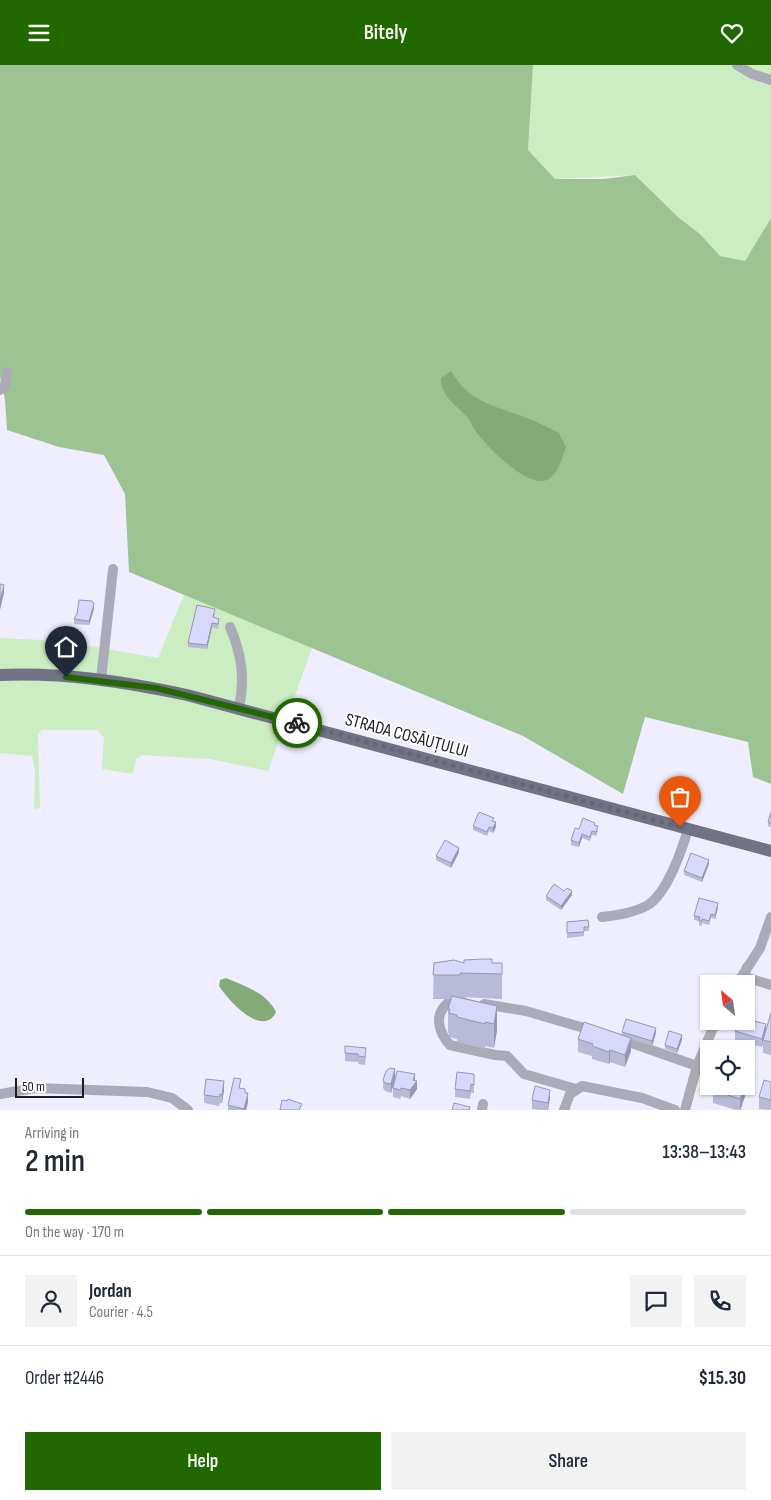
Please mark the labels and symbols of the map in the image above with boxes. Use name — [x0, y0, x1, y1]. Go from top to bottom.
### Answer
pin — [45, 626, 87, 677]
courier — [272, 698, 322, 748]
street label: STRADA COSĂUȚULUI — [343, 709, 471, 762]
pin — [659, 776, 701, 827]
north arrow — [700, 975, 755, 1030]
scale bar — [15, 1075, 84, 1098]

